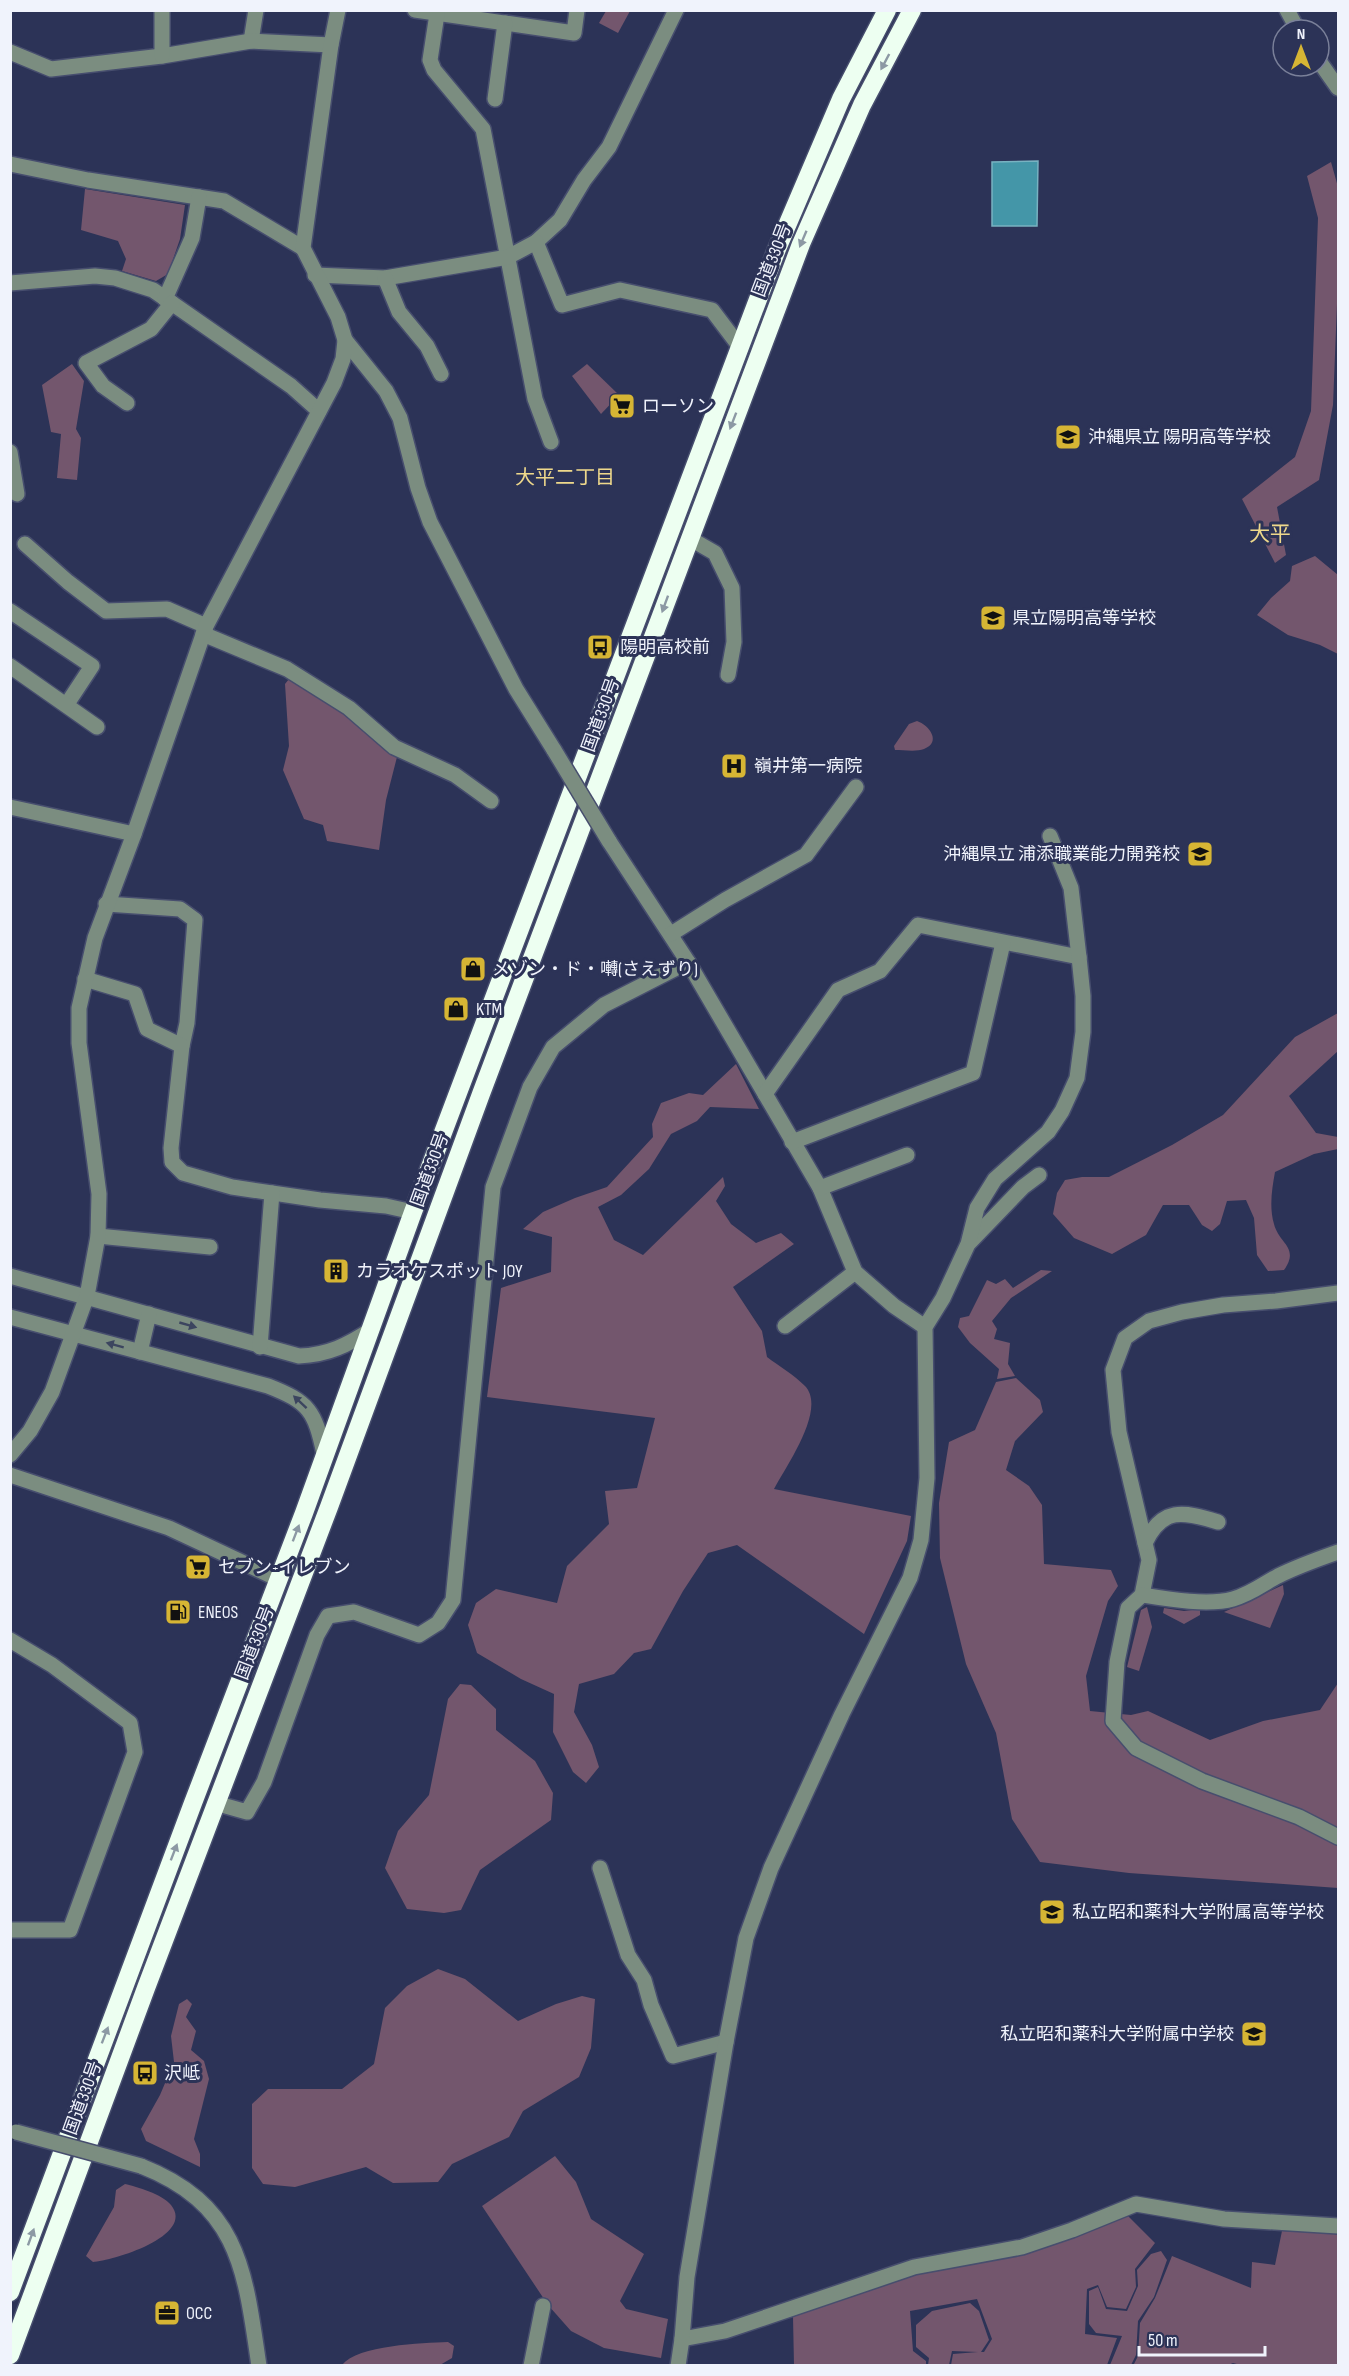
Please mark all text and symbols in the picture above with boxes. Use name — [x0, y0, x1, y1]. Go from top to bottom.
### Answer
north arrow — [1271, 18, 1331, 78]
text: N — [1297, 25, 1305, 44]
one-way arrow — [880, 54, 890, 71]
street label: 国道330号 — [748, 220, 796, 300]
one-way arrow — [798, 230, 807, 248]
supermarket icon: ローソン — [607, 391, 637, 421]
place label: ローソン — [642, 396, 714, 417]
one-way arrow — [728, 412, 737, 430]
school or university icon: 沖縄県立 陽明高等学校 — [1053, 422, 1083, 452]
place label: 沖縄県立 陽明高等学校 — [1088, 427, 1271, 448]
district label: 大平二丁目 — [515, 466, 615, 490]
district label: 大平 — [1249, 522, 1291, 547]
one-way arrow — [659, 595, 669, 613]
school or university icon: 県立陽明高等学校 — [978, 603, 1008, 633]
place label: 県立陽明高等学校 — [1012, 608, 1156, 629]
bus stop icon: 陽明高校前 — [585, 632, 615, 662]
place label: 陽明高校前 — [620, 637, 710, 658]
street label: 国道330号 — [578, 675, 624, 755]
hospital icon: 嶺井第一病院 — [719, 751, 749, 781]
place label: 嶺井第一病院 — [754, 756, 862, 777]
school or university icon: 沖縄県立 浦添職業能力開発校 — [1185, 839, 1215, 869]
place label: 沖縄県立 浦添職業能力開発校 — [943, 844, 1180, 865]
shop icon: メゾン・ド・囀(さえずり) — [458, 954, 488, 984]
place label: メゾン・ド・囀(さえずり) — [492, 959, 698, 980]
shop icon: KTM — [441, 994, 471, 1024]
place label: KTM — [476, 999, 502, 1020]
street label: 国道330号 — [407, 1130, 453, 1210]
building icon: カラオケスポット JOY — [321, 1256, 351, 1286]
place label: カラオケスポット JOY — [356, 1261, 523, 1282]
one-way arrow — [179, 1321, 197, 1331]
one-way arrow — [106, 1340, 124, 1349]
one-way arrow — [294, 1396, 308, 1410]
one-way arrow — [292, 1524, 302, 1542]
supermarket icon: セブン-イレブン — [183, 1552, 213, 1582]
place label: セブン-イレブン — [218, 1557, 351, 1578]
fuel station icon: ENEOS — [163, 1597, 193, 1627]
place label: ENEOS — [198, 1602, 239, 1623]
street label: 国道330号 — [231, 1603, 279, 1683]
one-way arrow — [170, 1843, 179, 1861]
school or university icon: 私立昭和薬科大学附属高等学校 — [1037, 1897, 1067, 1927]
place label: 私立昭和薬科大学附属高等学校 — [1072, 1902, 1324, 1923]
school or university icon: 私立昭和薬科大学附属中学校 — [1239, 2019, 1269, 2049]
place label: 私立昭和薬科大学附属中学校 — [1000, 2024, 1234, 2045]
one-way arrow — [101, 2025, 111, 2043]
street label: 国道330号 — [60, 2058, 106, 2138]
bus stop icon: 沢岻 — [130, 2058, 160, 2088]
place label: 沢岻 — [164, 2063, 200, 2084]
one-way arrow — [26, 2228, 36, 2246]
office icon: OCC — [152, 2298, 182, 2328]
place label: OCC — [186, 2303, 212, 2324]
scale bar — [1139, 2319, 1265, 2357]
text: 50 m — [1148, 2330, 1178, 2351]

